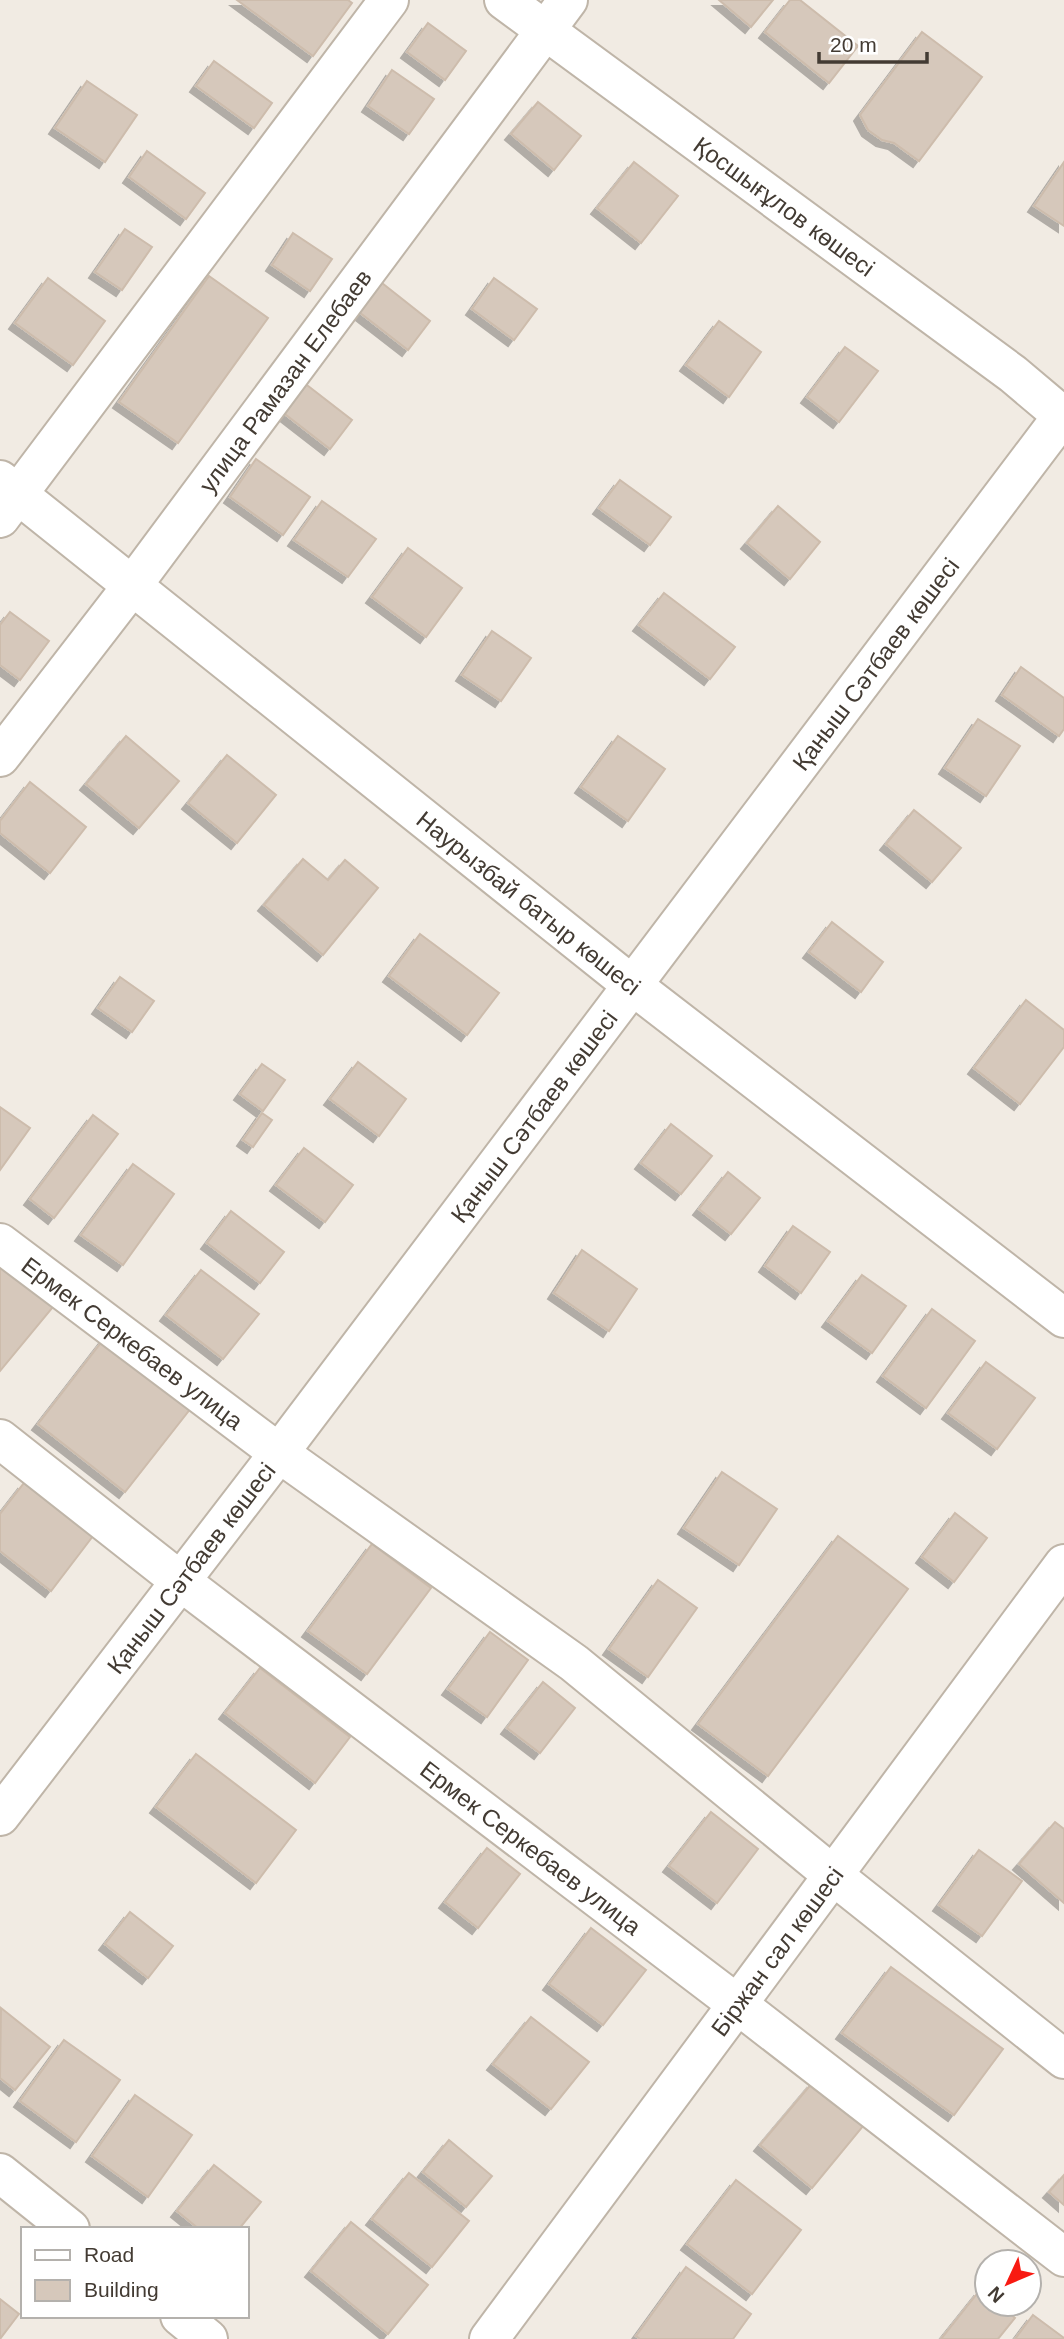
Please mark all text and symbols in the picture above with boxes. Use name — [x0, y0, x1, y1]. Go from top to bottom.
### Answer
scale bar — [819, 21, 928, 65]
text: 20 m — [830, 33, 877, 56]
street label: Қосшығұлов көшесі — [689, 131, 880, 281]
street label: улица Рамазан Елебаев — [193, 264, 376, 497]
street label: Қаныш Сәтбаев көшесі — [787, 552, 964, 775]
street label: Наурызбай батыр көшесі — [412, 805, 646, 1000]
street label: Қаныш Сәтбаев көшесі — [445, 1005, 622, 1227]
street label: Ермек Серкебаев улица — [17, 1251, 249, 1435]
street label: Қаныш Сәтбаев көшесі — [101, 1457, 280, 1679]
street label: Ермек Серкебаев улица — [416, 1755, 647, 1940]
street label: Біржан сал көшесі — [705, 1861, 848, 2041]
legend — [21, 2227, 248, 2318]
text: Road — [84, 2243, 134, 2266]
north arrow — [973, 2248, 1043, 2318]
text: Building — [84, 2278, 159, 2301]
text: N — [984, 2282, 1008, 2307]

